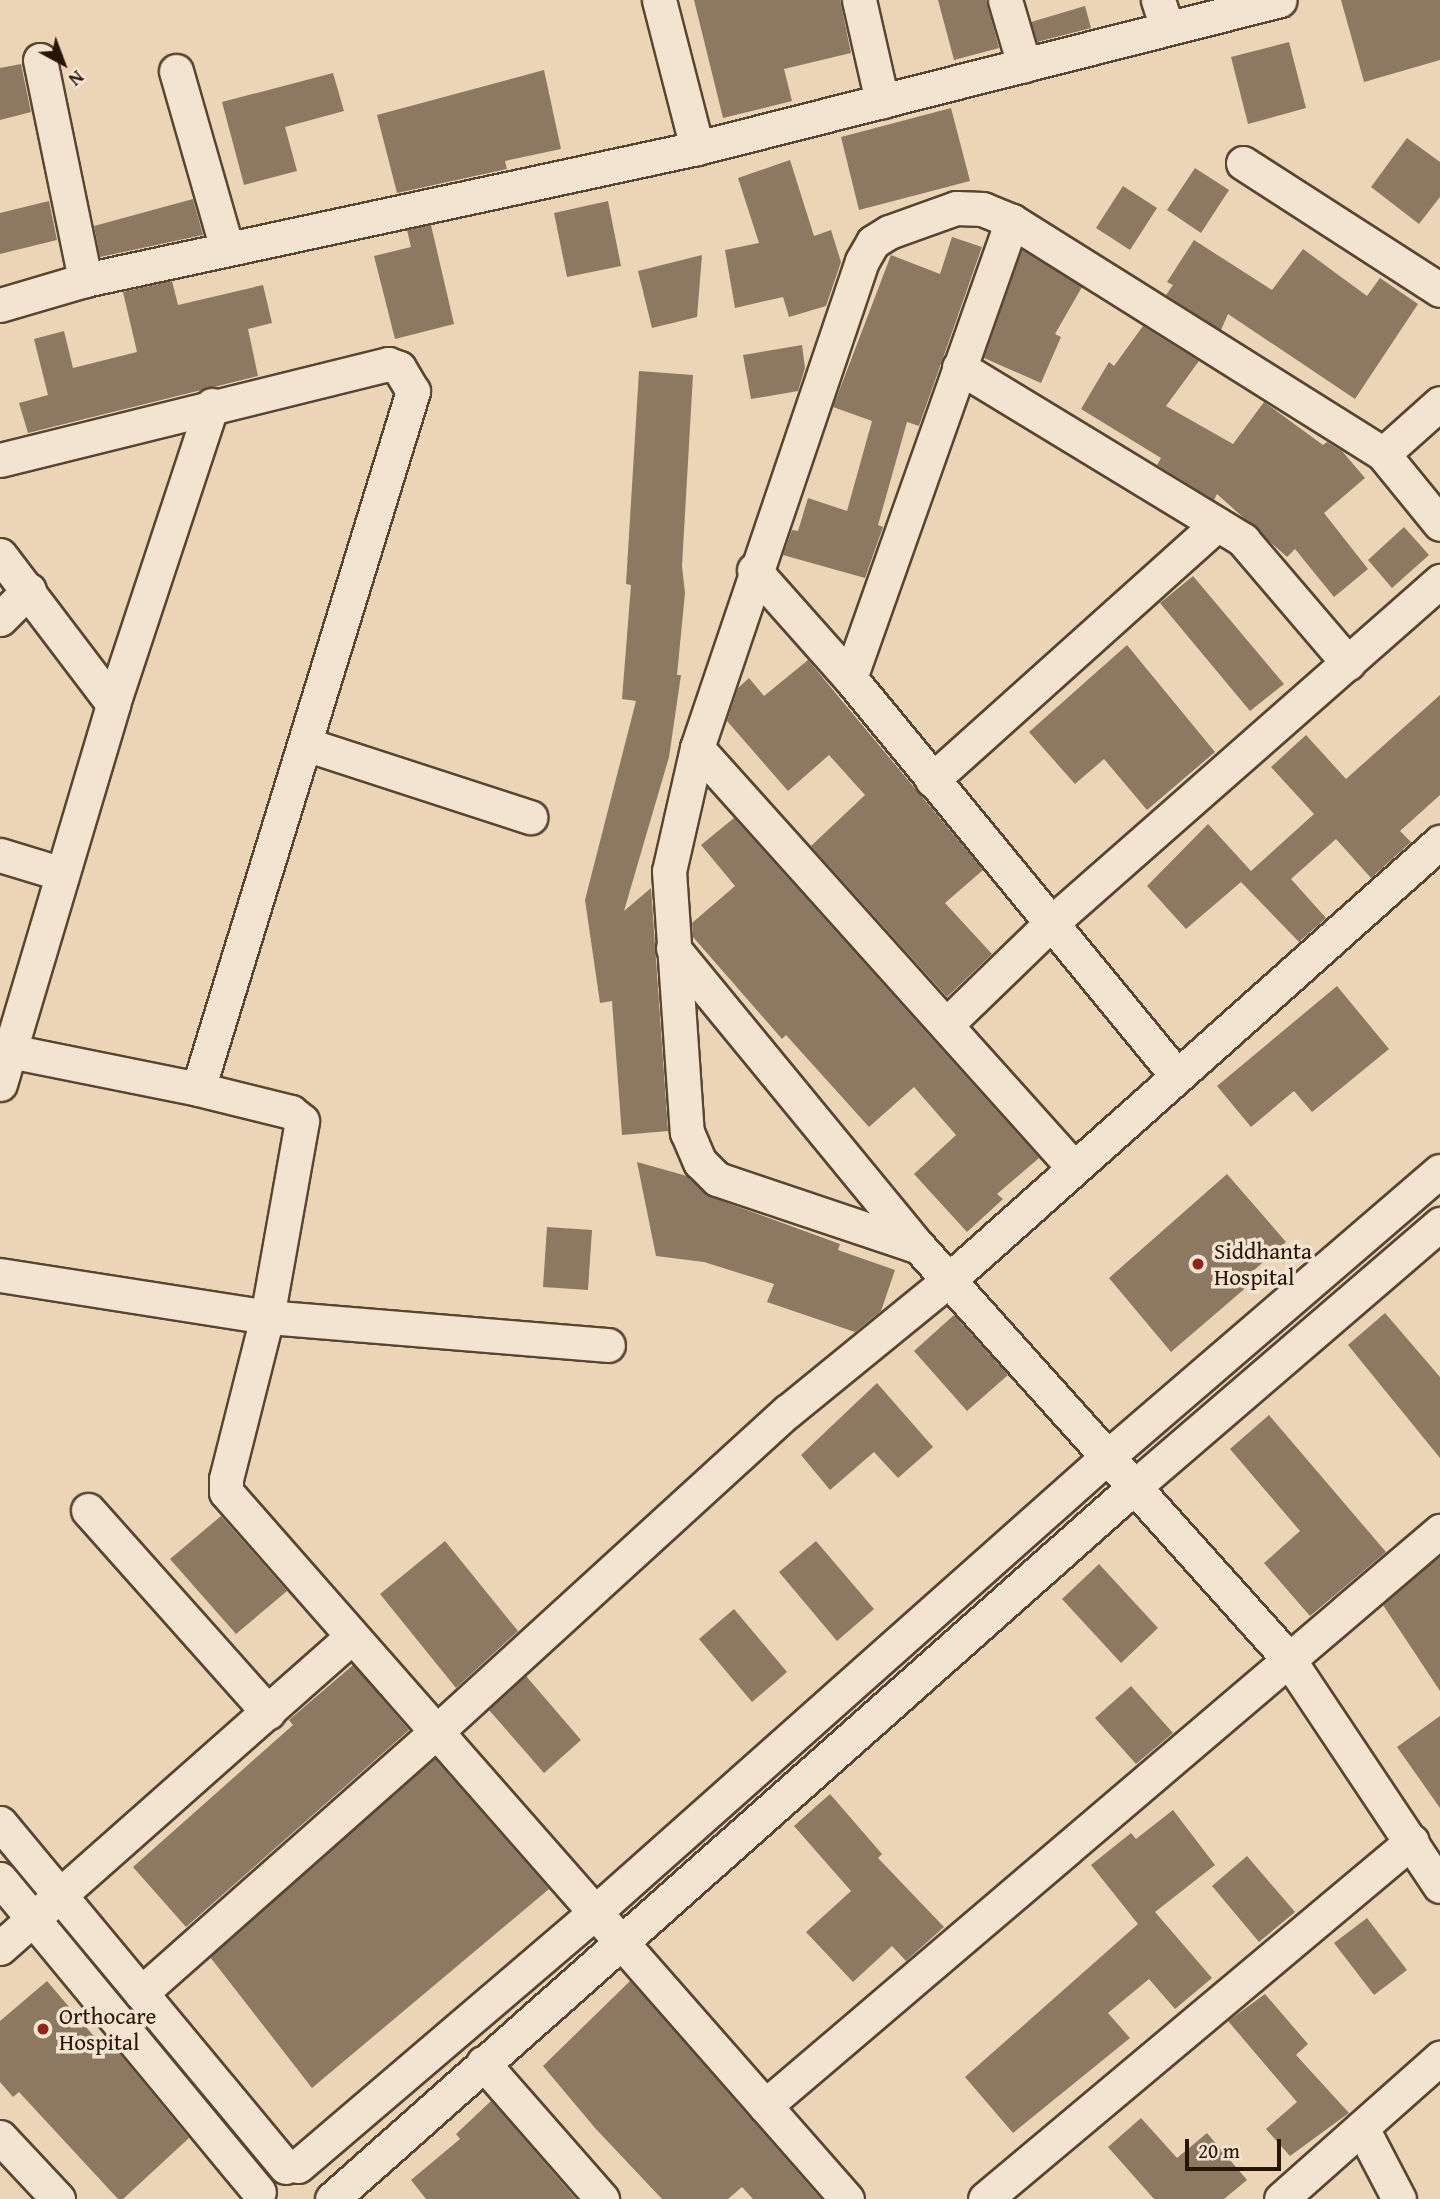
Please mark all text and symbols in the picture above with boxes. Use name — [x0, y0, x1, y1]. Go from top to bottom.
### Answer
north arrow — [28, 28, 98, 98]
text: N — [63, 64, 91, 94]
place label: Siddhanta Hospital — [1214, 1237, 1312, 1291]
marker: Siddhanta Hospital — [1188, 1254, 1208, 1274]
place label: Orthocare Hospital — [59, 2002, 156, 2056]
marker: Orthocare Hospital — [33, 2019, 53, 2039]
scale bar — [1188, 2126, 1284, 2170]
text: 20 m — [1198, 2135, 1240, 2166]

